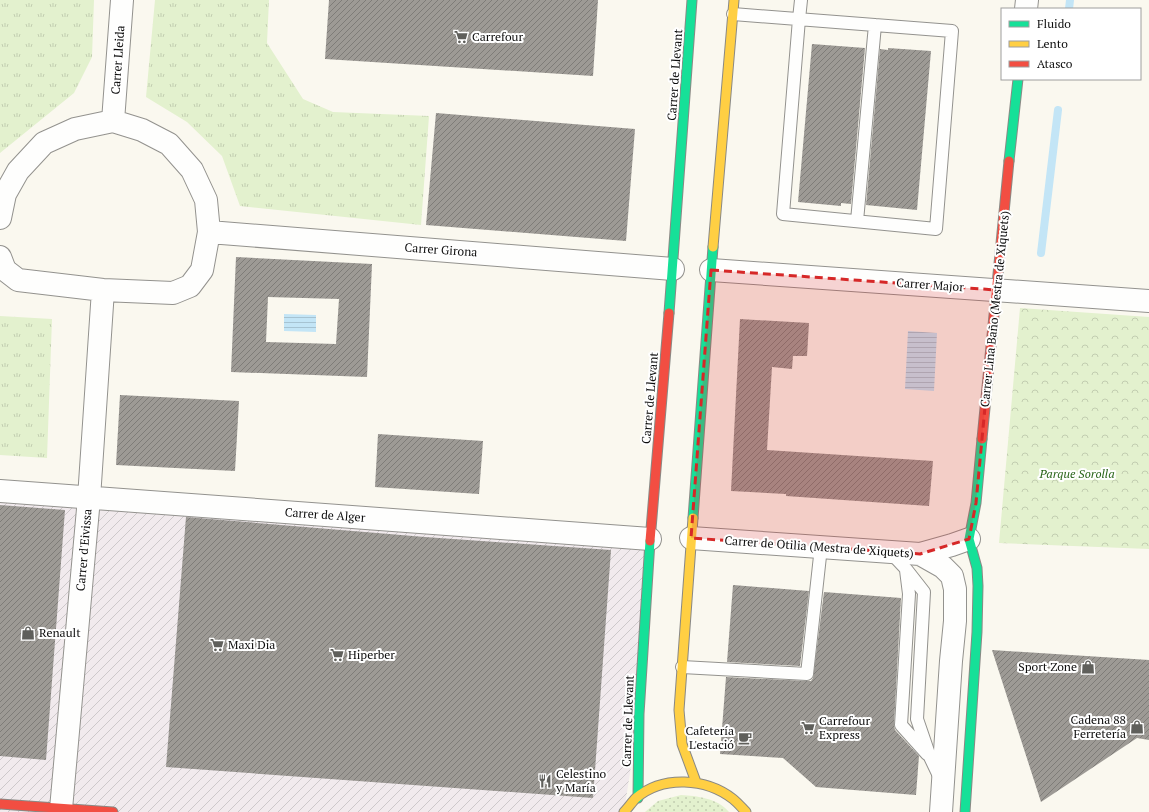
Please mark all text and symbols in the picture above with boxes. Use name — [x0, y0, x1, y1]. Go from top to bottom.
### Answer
legend — [1001, 8, 1141, 80]
text: Fluido — [1037, 16, 1071, 31]
street label: Carrer Lleida — [108, 25, 127, 95]
street label: Carrer de Llevant — [664, 28, 685, 121]
supermarket icon: Carrefour — [453, 29, 469, 45]
place label: Carrefour — [472, 29, 523, 44]
text: Lento — [1037, 36, 1068, 51]
text: Atasco — [1037, 56, 1073, 71]
street label: Carrer Lina Baño (Mestra de Xiquets) — [977, 210, 1012, 408]
street label: Carrer Girona — [404, 239, 478, 260]
street label: Carrer Major — [896, 275, 965, 294]
street label: Carrer de Llevant — [638, 351, 661, 444]
park label: Parque Sorolla — [1038, 466, 1115, 481]
street label: Carrer de Alger — [284, 504, 366, 525]
street label: Carrer d'Eivissa — [72, 508, 95, 592]
street label: Carrer de Otilia (Mestra de Xiquets) — [724, 532, 914, 561]
shop icon: Renault — [20, 625, 36, 641]
place label: Renault — [39, 625, 81, 640]
supermarket icon: Maxi Dia — [209, 637, 225, 653]
place label: Maxi Dia — [228, 637, 275, 652]
supermarket icon: Hiperber — [329, 647, 345, 663]
place label: Hiperber — [348, 647, 395, 662]
place label: Sport Zone — [1018, 659, 1077, 674]
shop icon: Sport Zone — [1080, 659, 1096, 675]
street label: Carrer de Llevant — [618, 674, 637, 767]
place label: Cadena 88 Ferretería — [1071, 712, 1126, 741]
place label: Carrefour Express — [819, 713, 870, 742]
shop icon: Cadena 88 Ferretería — [1129, 719, 1145, 735]
supermarket icon: Carrefour Express — [800, 720, 816, 736]
place label: Cafetería L'estació — [686, 723, 734, 752]
cafe icon: Cafetería L'estació — [737, 730, 753, 746]
place label: Celestino y María — [555, 766, 607, 795]
restaurant icon: Celestino y María — [537, 773, 553, 789]

